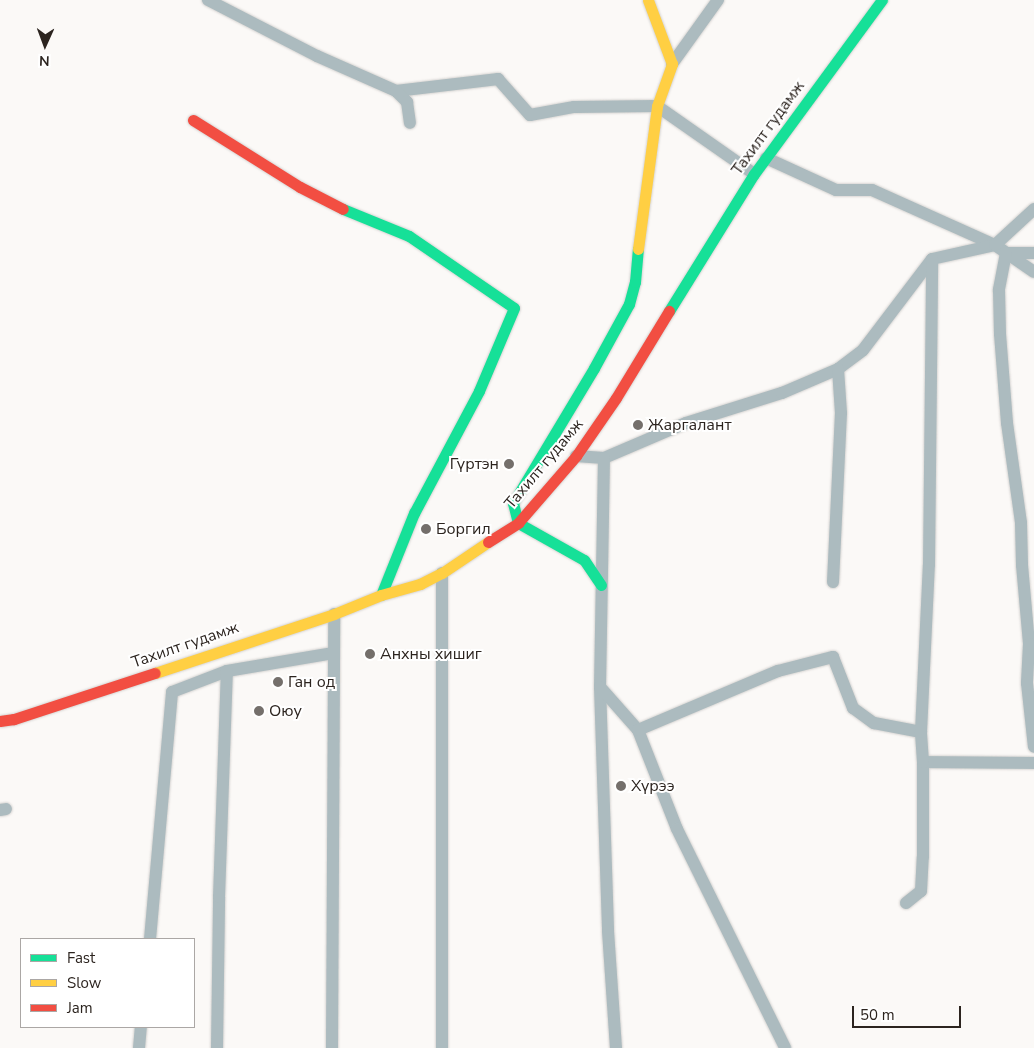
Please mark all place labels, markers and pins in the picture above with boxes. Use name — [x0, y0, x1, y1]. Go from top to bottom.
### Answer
place label: Жаргалант — [648, 415, 731, 435]
marker: Жаргалант — [632, 419, 644, 431]
place label: Гүртэн — [450, 454, 499, 474]
marker: Гүртэн — [503, 458, 515, 470]
place label: Боргил — [436, 519, 491, 539]
marker: Боргил — [420, 523, 432, 535]
place label: Анхны хишиг — [380, 644, 482, 664]
marker: Анхны хишиг — [364, 648, 376, 660]
place label: Ган од — [288, 672, 335, 692]
marker: Ган од — [272, 676, 284, 688]
place label: Оюу — [269, 701, 302, 721]
marker: Оюу — [253, 705, 265, 717]
place label: Хүрээ — [631, 776, 674, 796]
marker: Хүрээ — [615, 780, 627, 792]

